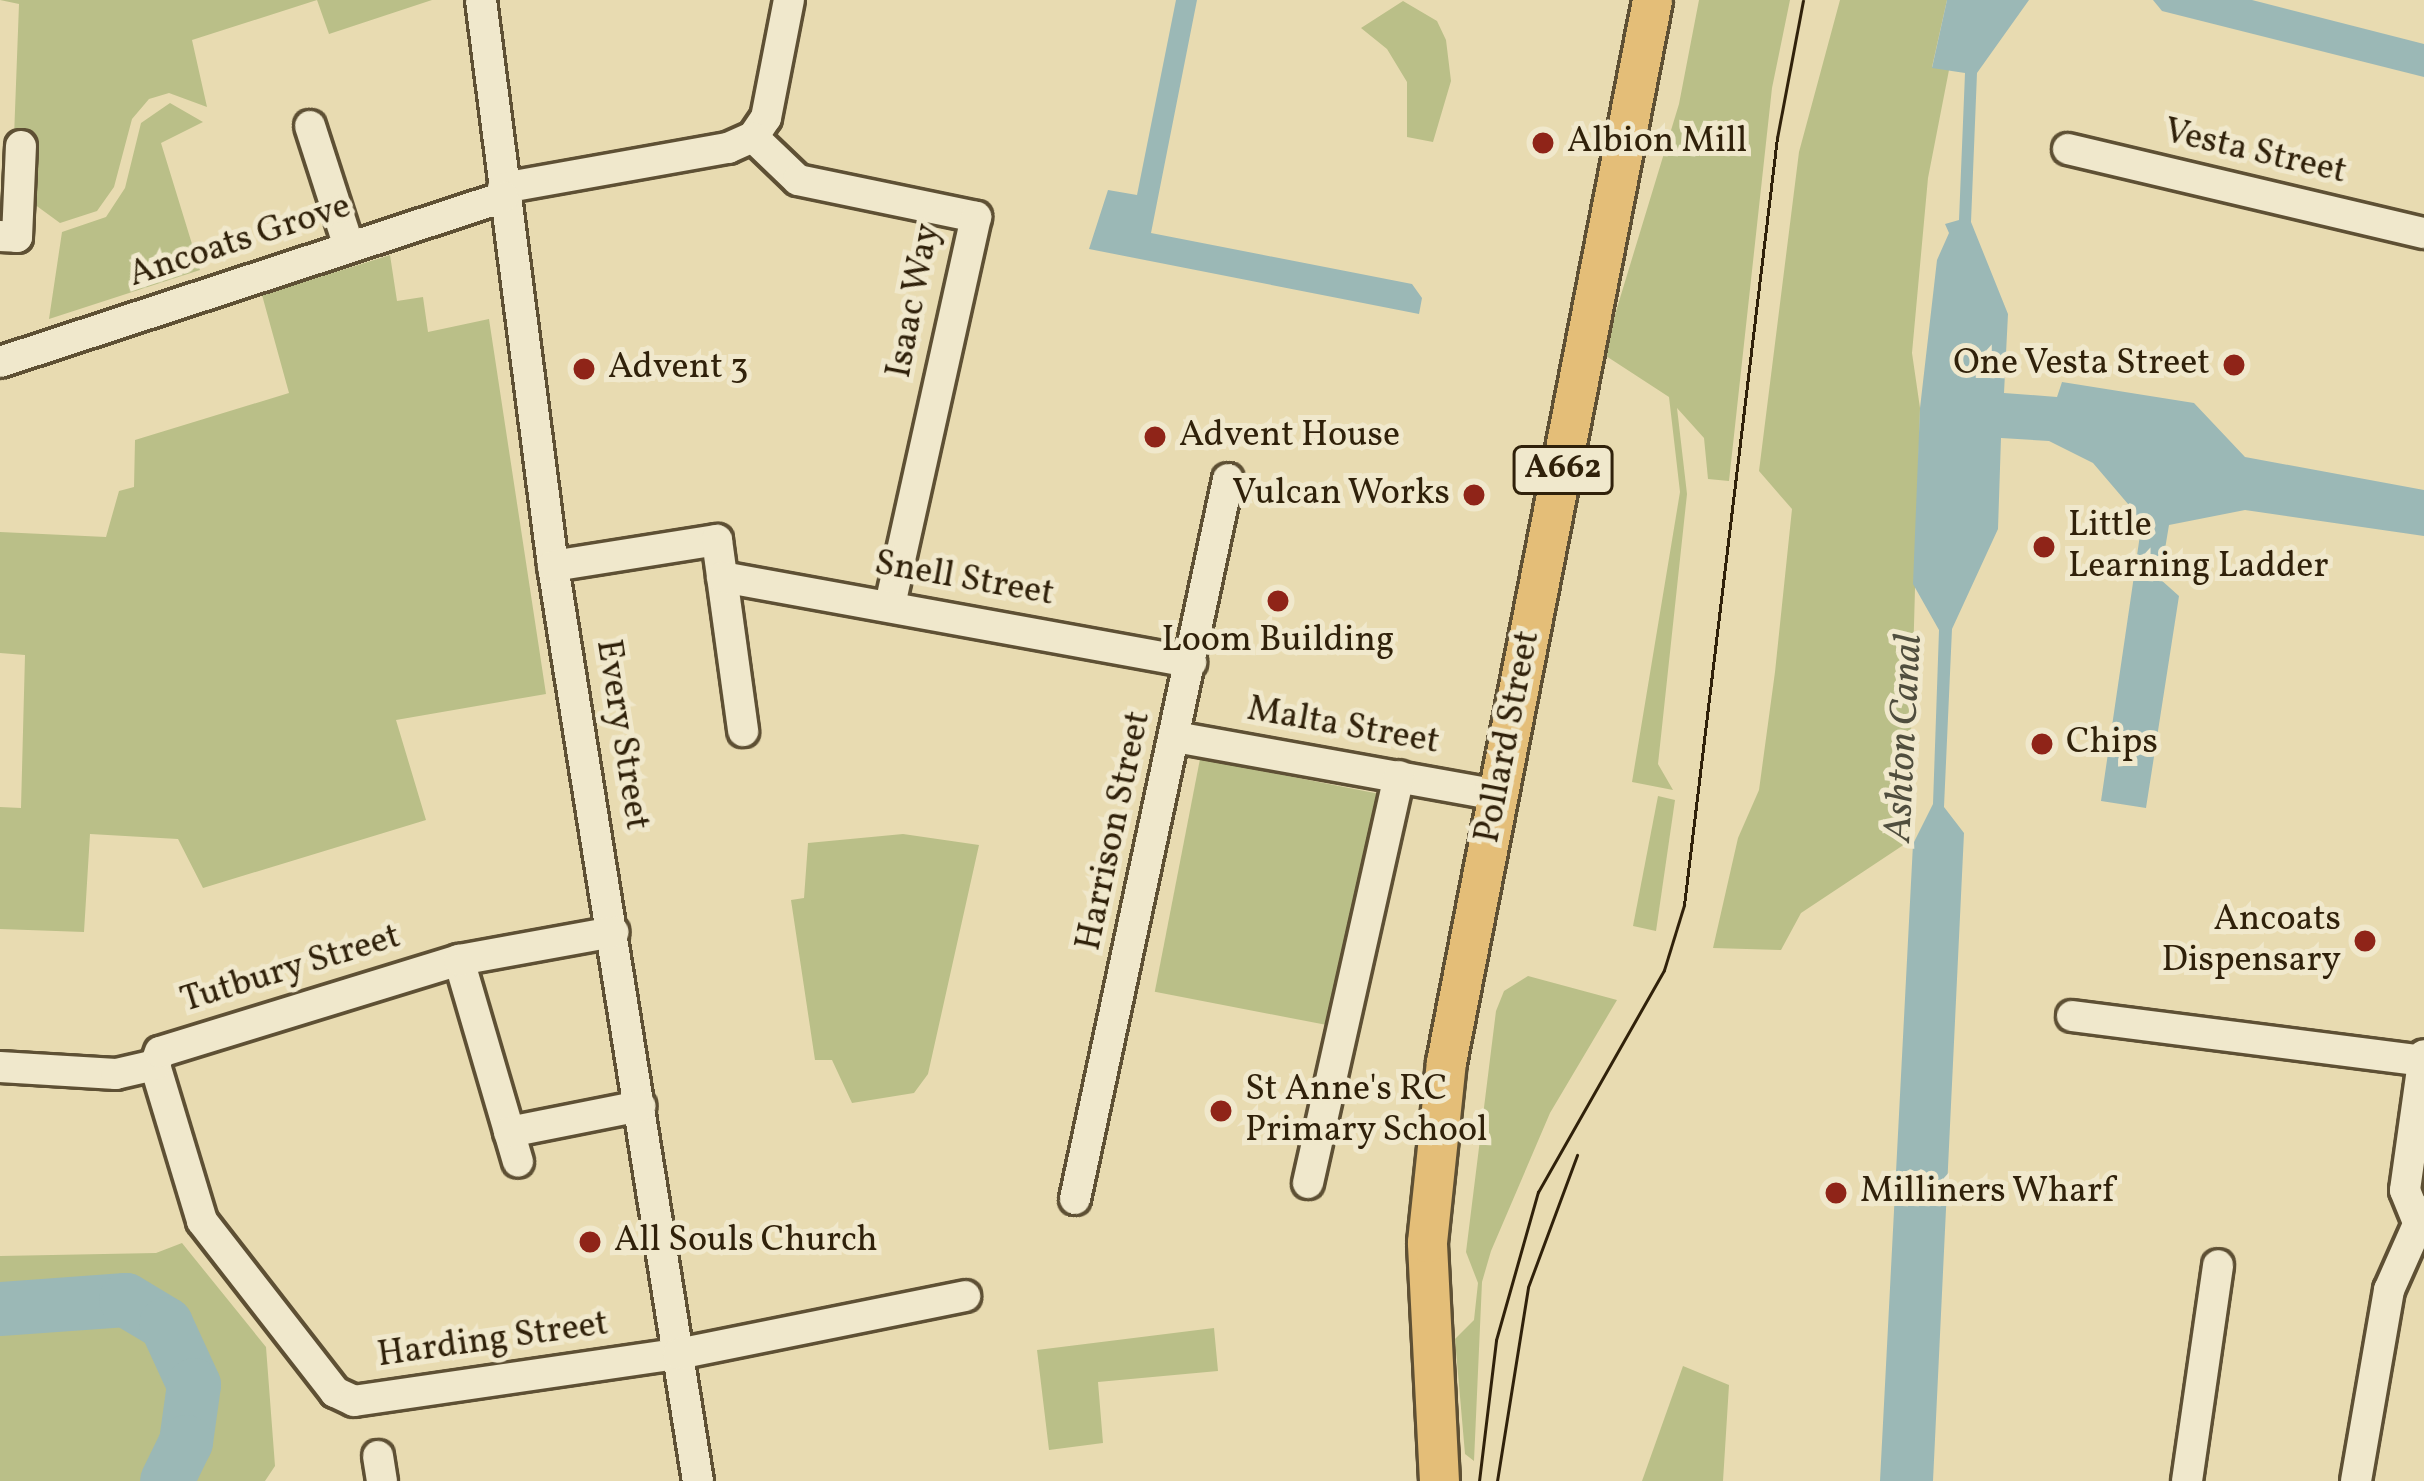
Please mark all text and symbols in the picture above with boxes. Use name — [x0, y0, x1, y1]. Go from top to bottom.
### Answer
street label: Vesta Street — [2160, 111, 2350, 195]
place label: Albion Mill — [1567, 121, 1747, 165]
marker: Albion Mill — [1530, 130, 1556, 156]
street label: Ancoats Grove — [124, 186, 356, 298]
street label: Isaac Way — [879, 220, 951, 382]
place label: One Vesta Street — [1952, 343, 2210, 387]
place label: Advent 3 — [608, 347, 748, 391]
marker: One Vesta Street — [2221, 352, 2247, 378]
marker: Advent 3 — [571, 356, 597, 382]
place label: Advent House — [1179, 415, 1400, 459]
marker: Advent House — [1142, 424, 1168, 450]
road number: A662 — [1512, 443, 1614, 497]
place label: Vulcan Works — [1231, 473, 1450, 517]
marker: Vulcan Works — [1461, 482, 1487, 508]
place label: Little Learning Ladder — [2068, 504, 2328, 589]
marker: Little Learning Ladder — [2031, 534, 2057, 560]
street label: Snell Street — [871, 543, 1057, 617]
marker: Loom Building — [1265, 588, 1291, 614]
place label: Loom Building — [1162, 620, 1394, 664]
street label: Pollard Street — [1467, 627, 1551, 847]
water label: Ashton Canal — [1876, 633, 1934, 843]
street label: Every Street — [585, 636, 657, 834]
street label: Malta Street — [1244, 689, 1442, 765]
street label: Harrison Street — [1069, 707, 1161, 955]
place label: Chips — [2066, 722, 2158, 766]
marker: Chips — [2029, 731, 2055, 757]
place label: Ancoats Dispensary — [2161, 898, 2341, 983]
street label: Tutbury Street — [176, 916, 406, 1024]
marker: Ancoats Dispensary — [2352, 928, 2378, 954]
place label: St Anne's RC Primary School — [1245, 1068, 1489, 1153]
marker: St Anne's RC Primary School — [1208, 1098, 1234, 1124]
place label: Milliners Wharf — [1860, 1171, 2115, 1215]
marker: Milliners Wharf — [1823, 1180, 1849, 1206]
place label: All Souls Church — [614, 1220, 878, 1264]
marker: All Souls Church — [577, 1229, 603, 1255]
street label: Harding Street — [375, 1303, 611, 1379]

